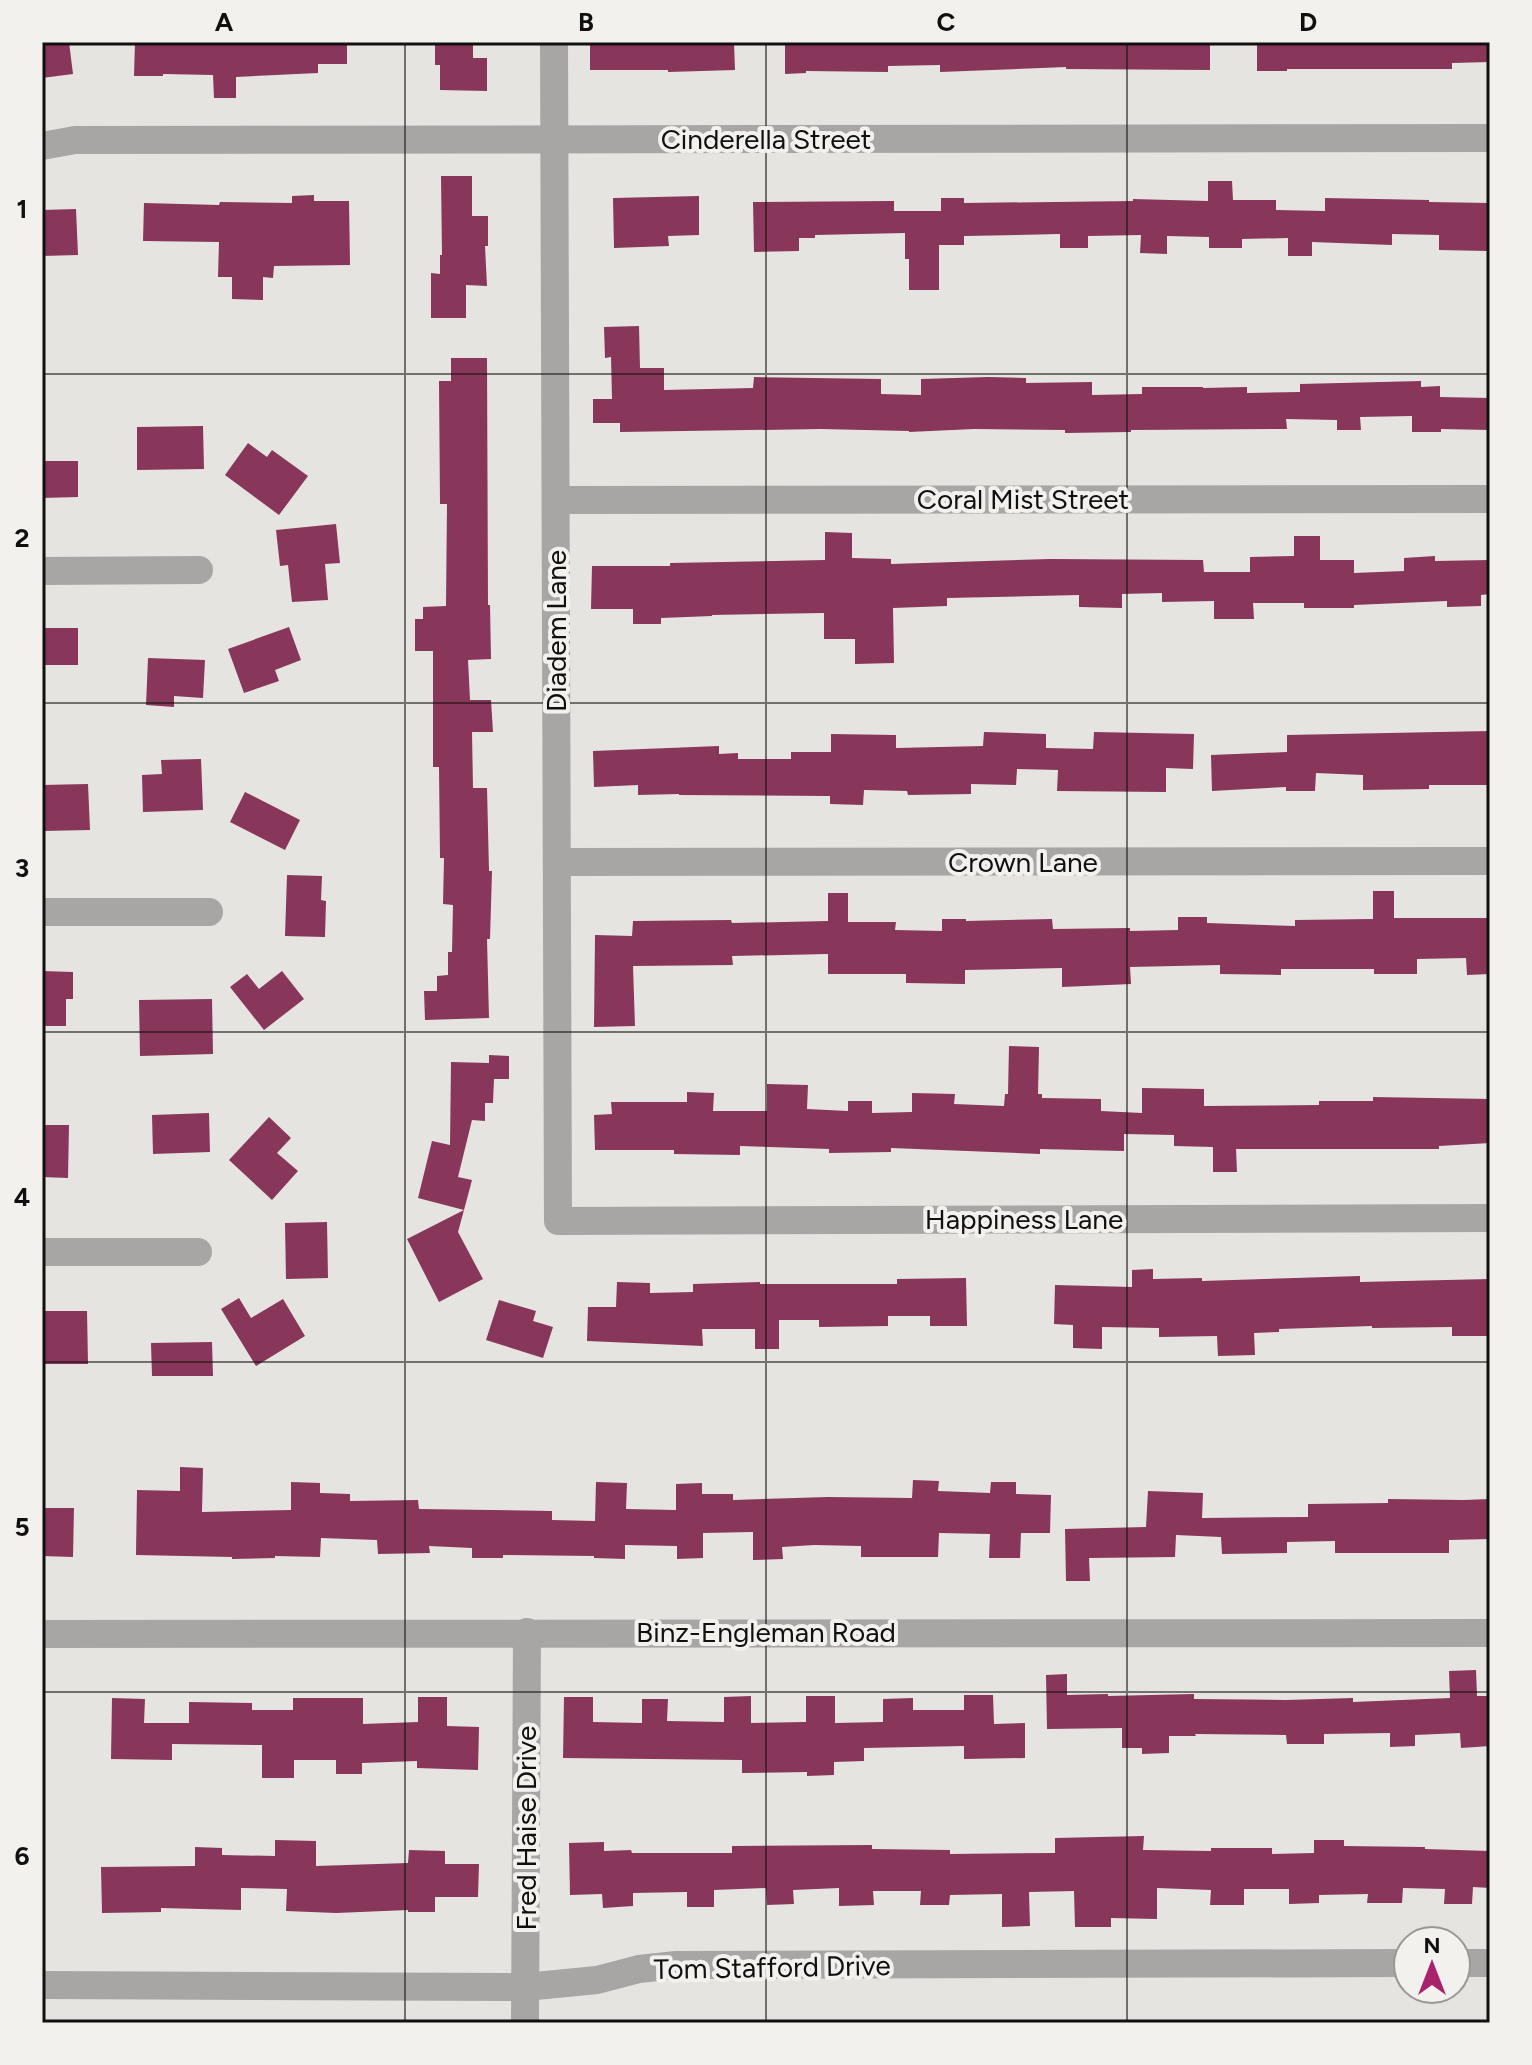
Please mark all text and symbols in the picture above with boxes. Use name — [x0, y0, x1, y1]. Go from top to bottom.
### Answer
text: A — [215, 6, 234, 38]
text: B — [578, 6, 594, 38]
text: C — [937, 6, 956, 38]
text: D — [1299, 6, 1317, 38]
street label: Cinderella Street — [661, 122, 871, 156]
text: 1 — [17, 193, 27, 225]
street label: Coral Mist Street — [917, 482, 1129, 516]
text: 2 — [14, 522, 30, 554]
street label: Diadem Lane — [539, 550, 573, 712]
street label: Crown Lane — [948, 845, 1098, 879]
text: 3 — [15, 852, 29, 884]
text: 4 — [14, 1181, 30, 1213]
street label: Happiness Lane — [925, 1202, 1123, 1236]
text: 5 — [14, 1511, 30, 1543]
street label: Binz-Engleman Road — [636, 1615, 896, 1649]
street label: Fred Haise Drive — [509, 1726, 543, 1930]
text: 6 — [14, 1840, 30, 1872]
north arrow — [1392, 1925, 1472, 2005]
text: N — [1423, 1932, 1441, 1959]
street label: Tom Stafford Drive — [653, 1948, 891, 1986]

